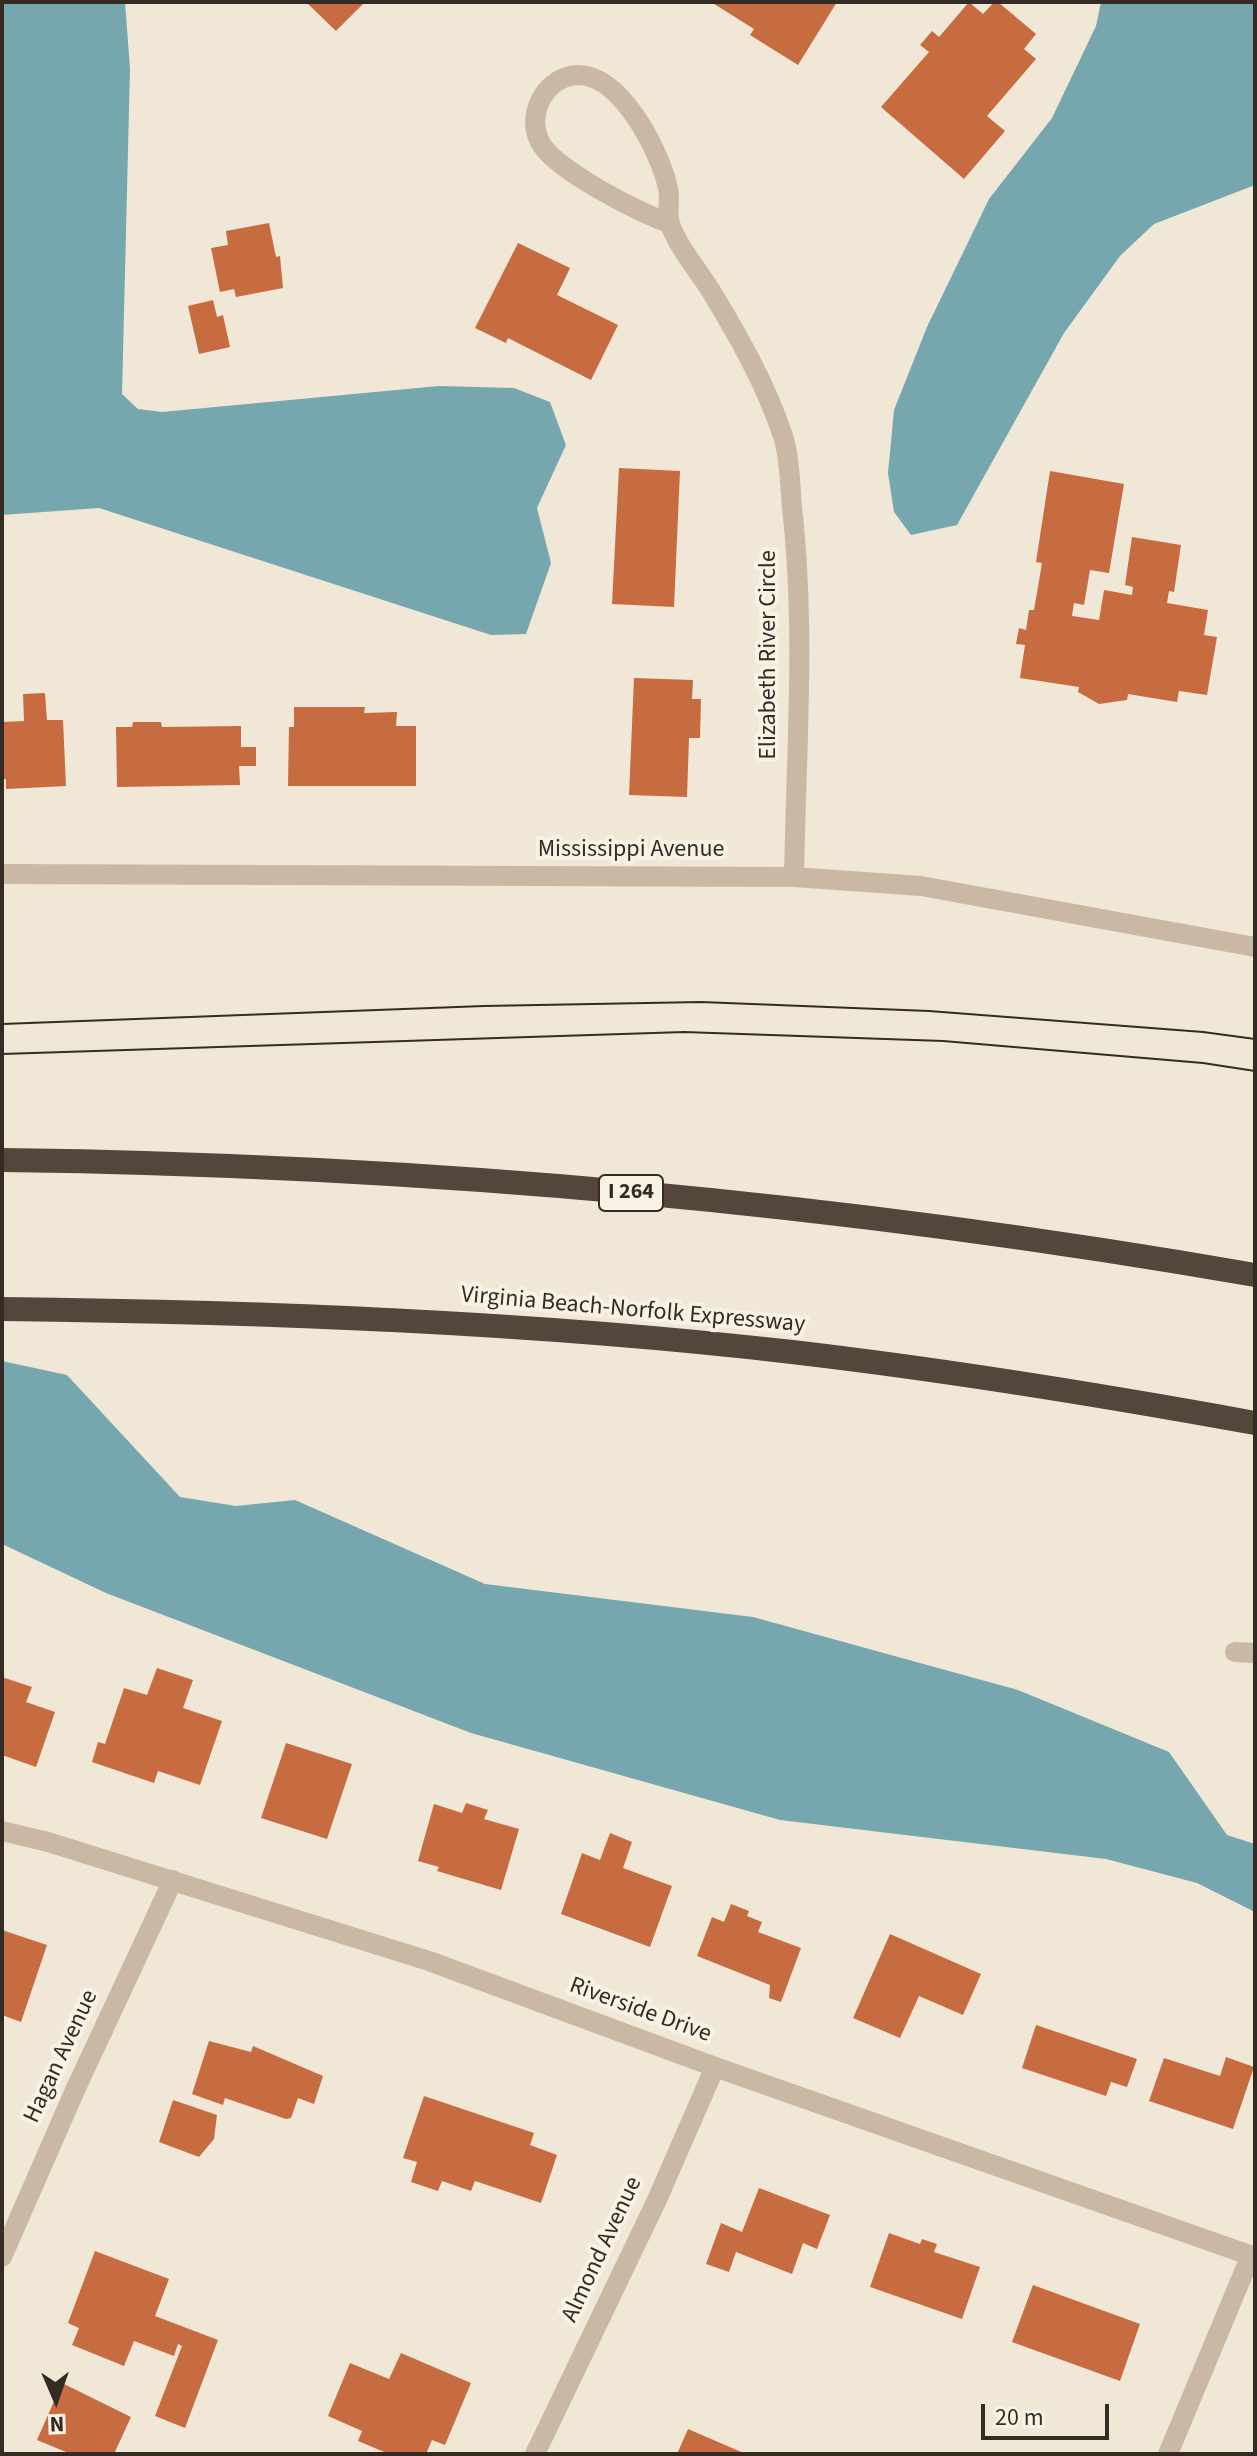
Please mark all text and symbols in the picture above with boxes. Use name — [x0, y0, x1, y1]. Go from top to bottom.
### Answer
street label: Elizabeth River Circle — [756, 550, 784, 760]
street label: Mississippi Avenue — [538, 837, 724, 865]
road number: I 264 — [599, 1175, 663, 1211]
street label: Virginia Beach-Norfolk Expressway — [460, 1282, 806, 1340]
street label: Riverside Drive — [565, 1972, 715, 2050]
street label: Hagan Avenue — [19, 1986, 105, 2128]
street label: Almond Avenue — [557, 2173, 649, 2327]
north arrow — [16, 2360, 96, 2440]
scale bar — [985, 2388, 1113, 2438]
text: 20 m — [995, 2400, 1044, 2435]
text: N — [49, 2408, 65, 2440]

